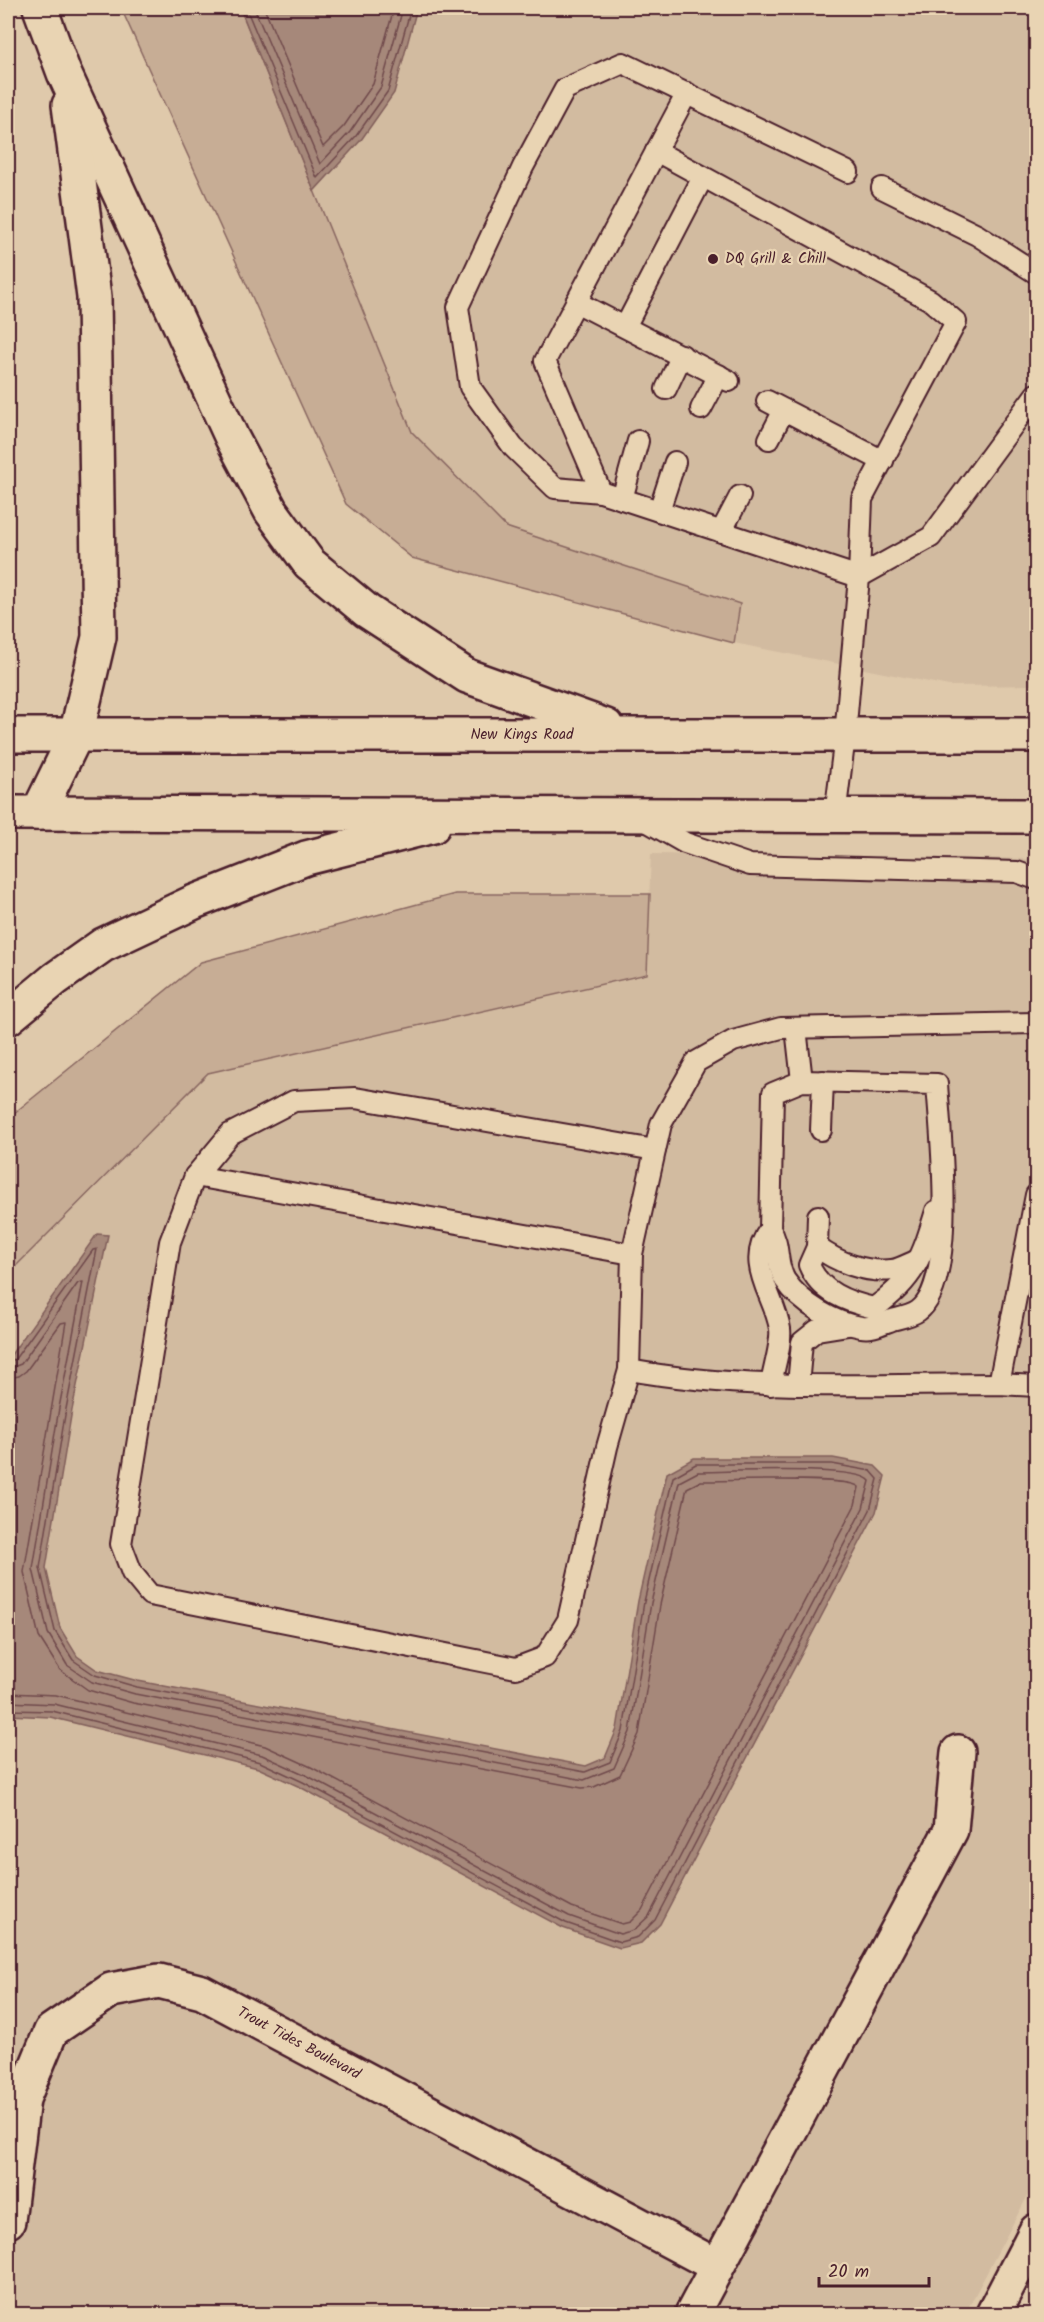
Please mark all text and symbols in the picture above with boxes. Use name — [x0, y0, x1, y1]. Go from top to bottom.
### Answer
place label: DQ Grill & Chill — [725, 247, 826, 271]
marker: DQ Grill & Chill — [706, 252, 720, 266]
street label: New Kings Road — [470, 723, 574, 747]
street label: Trout Tides Boulevard — [233, 2001, 365, 2087]
scale bar — [819, 2250, 928, 2288]
text: 20 m — [828, 2258, 869, 2287]

